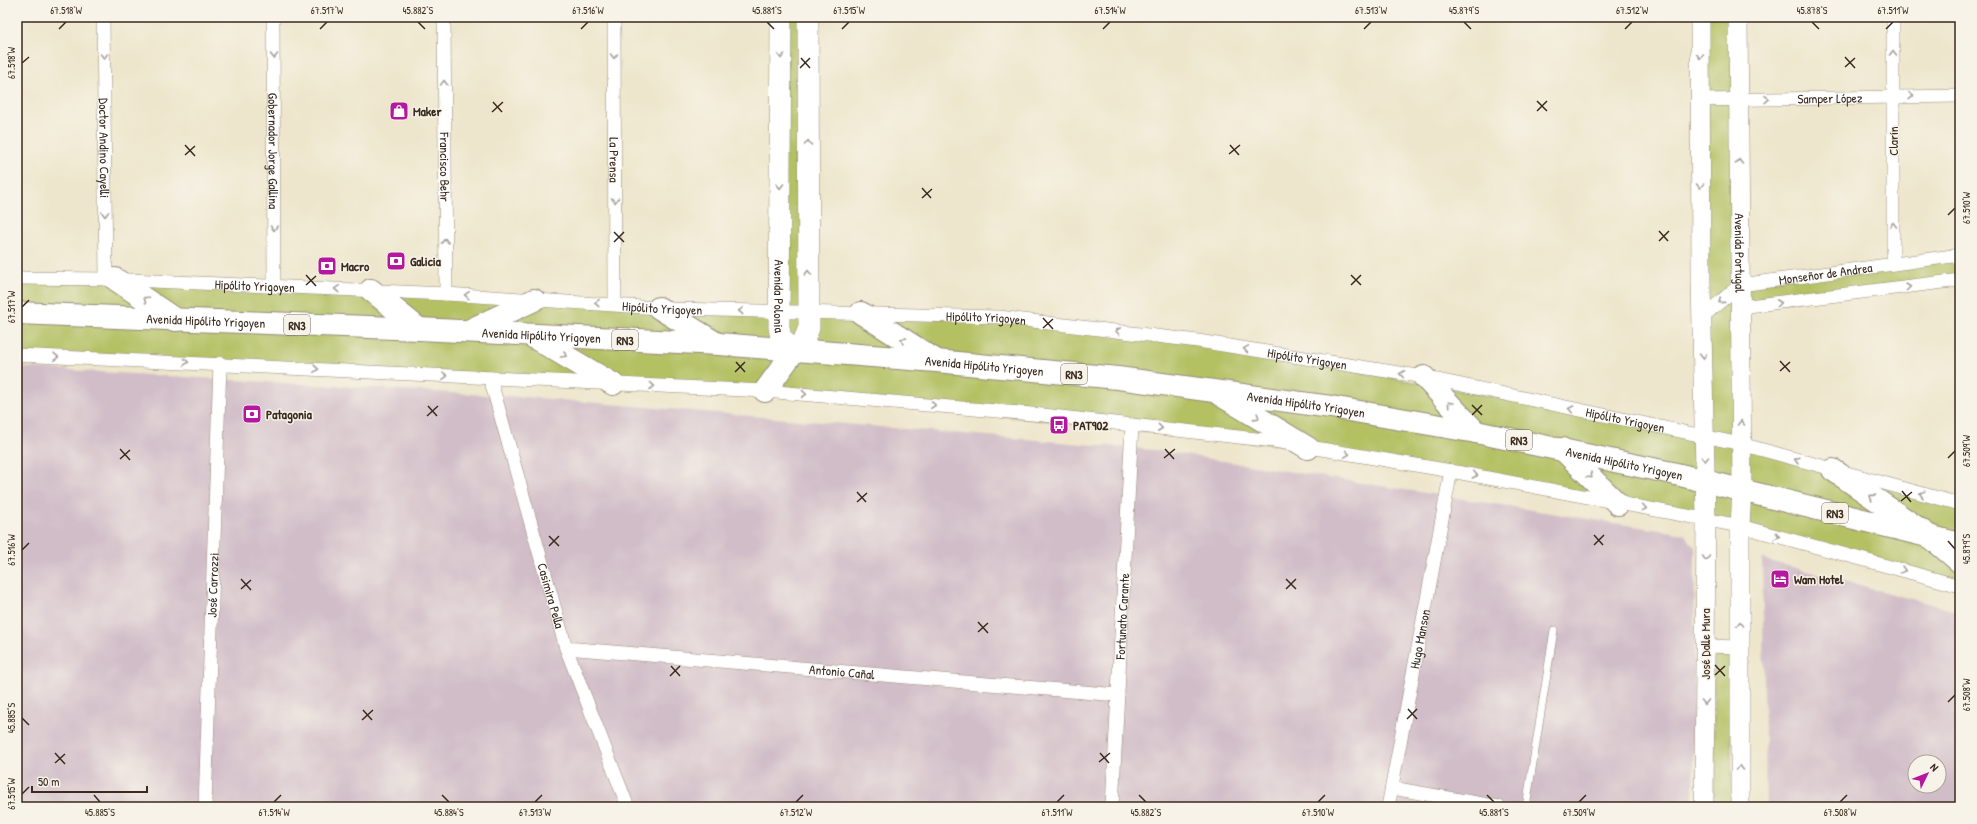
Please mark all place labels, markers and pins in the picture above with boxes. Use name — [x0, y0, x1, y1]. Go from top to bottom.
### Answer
shop icon: Maker — [388, 100, 410, 122]
place label: Maker — [413, 102, 442, 120]
bank icon: Galicia — [385, 250, 407, 272]
place label: Galicia — [410, 252, 442, 270]
bank icon: Macro — [316, 255, 338, 277]
place label: Macro — [341, 257, 370, 275]
bank icon: Patagonia — [241, 403, 263, 425]
place label: Patagonia — [266, 405, 313, 424]
bus stop icon: PAT902 — [1048, 414, 1070, 436]
place label: PAT902 — [1073, 416, 1109, 434]
hotel icon: Wam Hotel — [1769, 568, 1791, 590]
place label: Wam Hotel — [1794, 570, 1844, 588]

